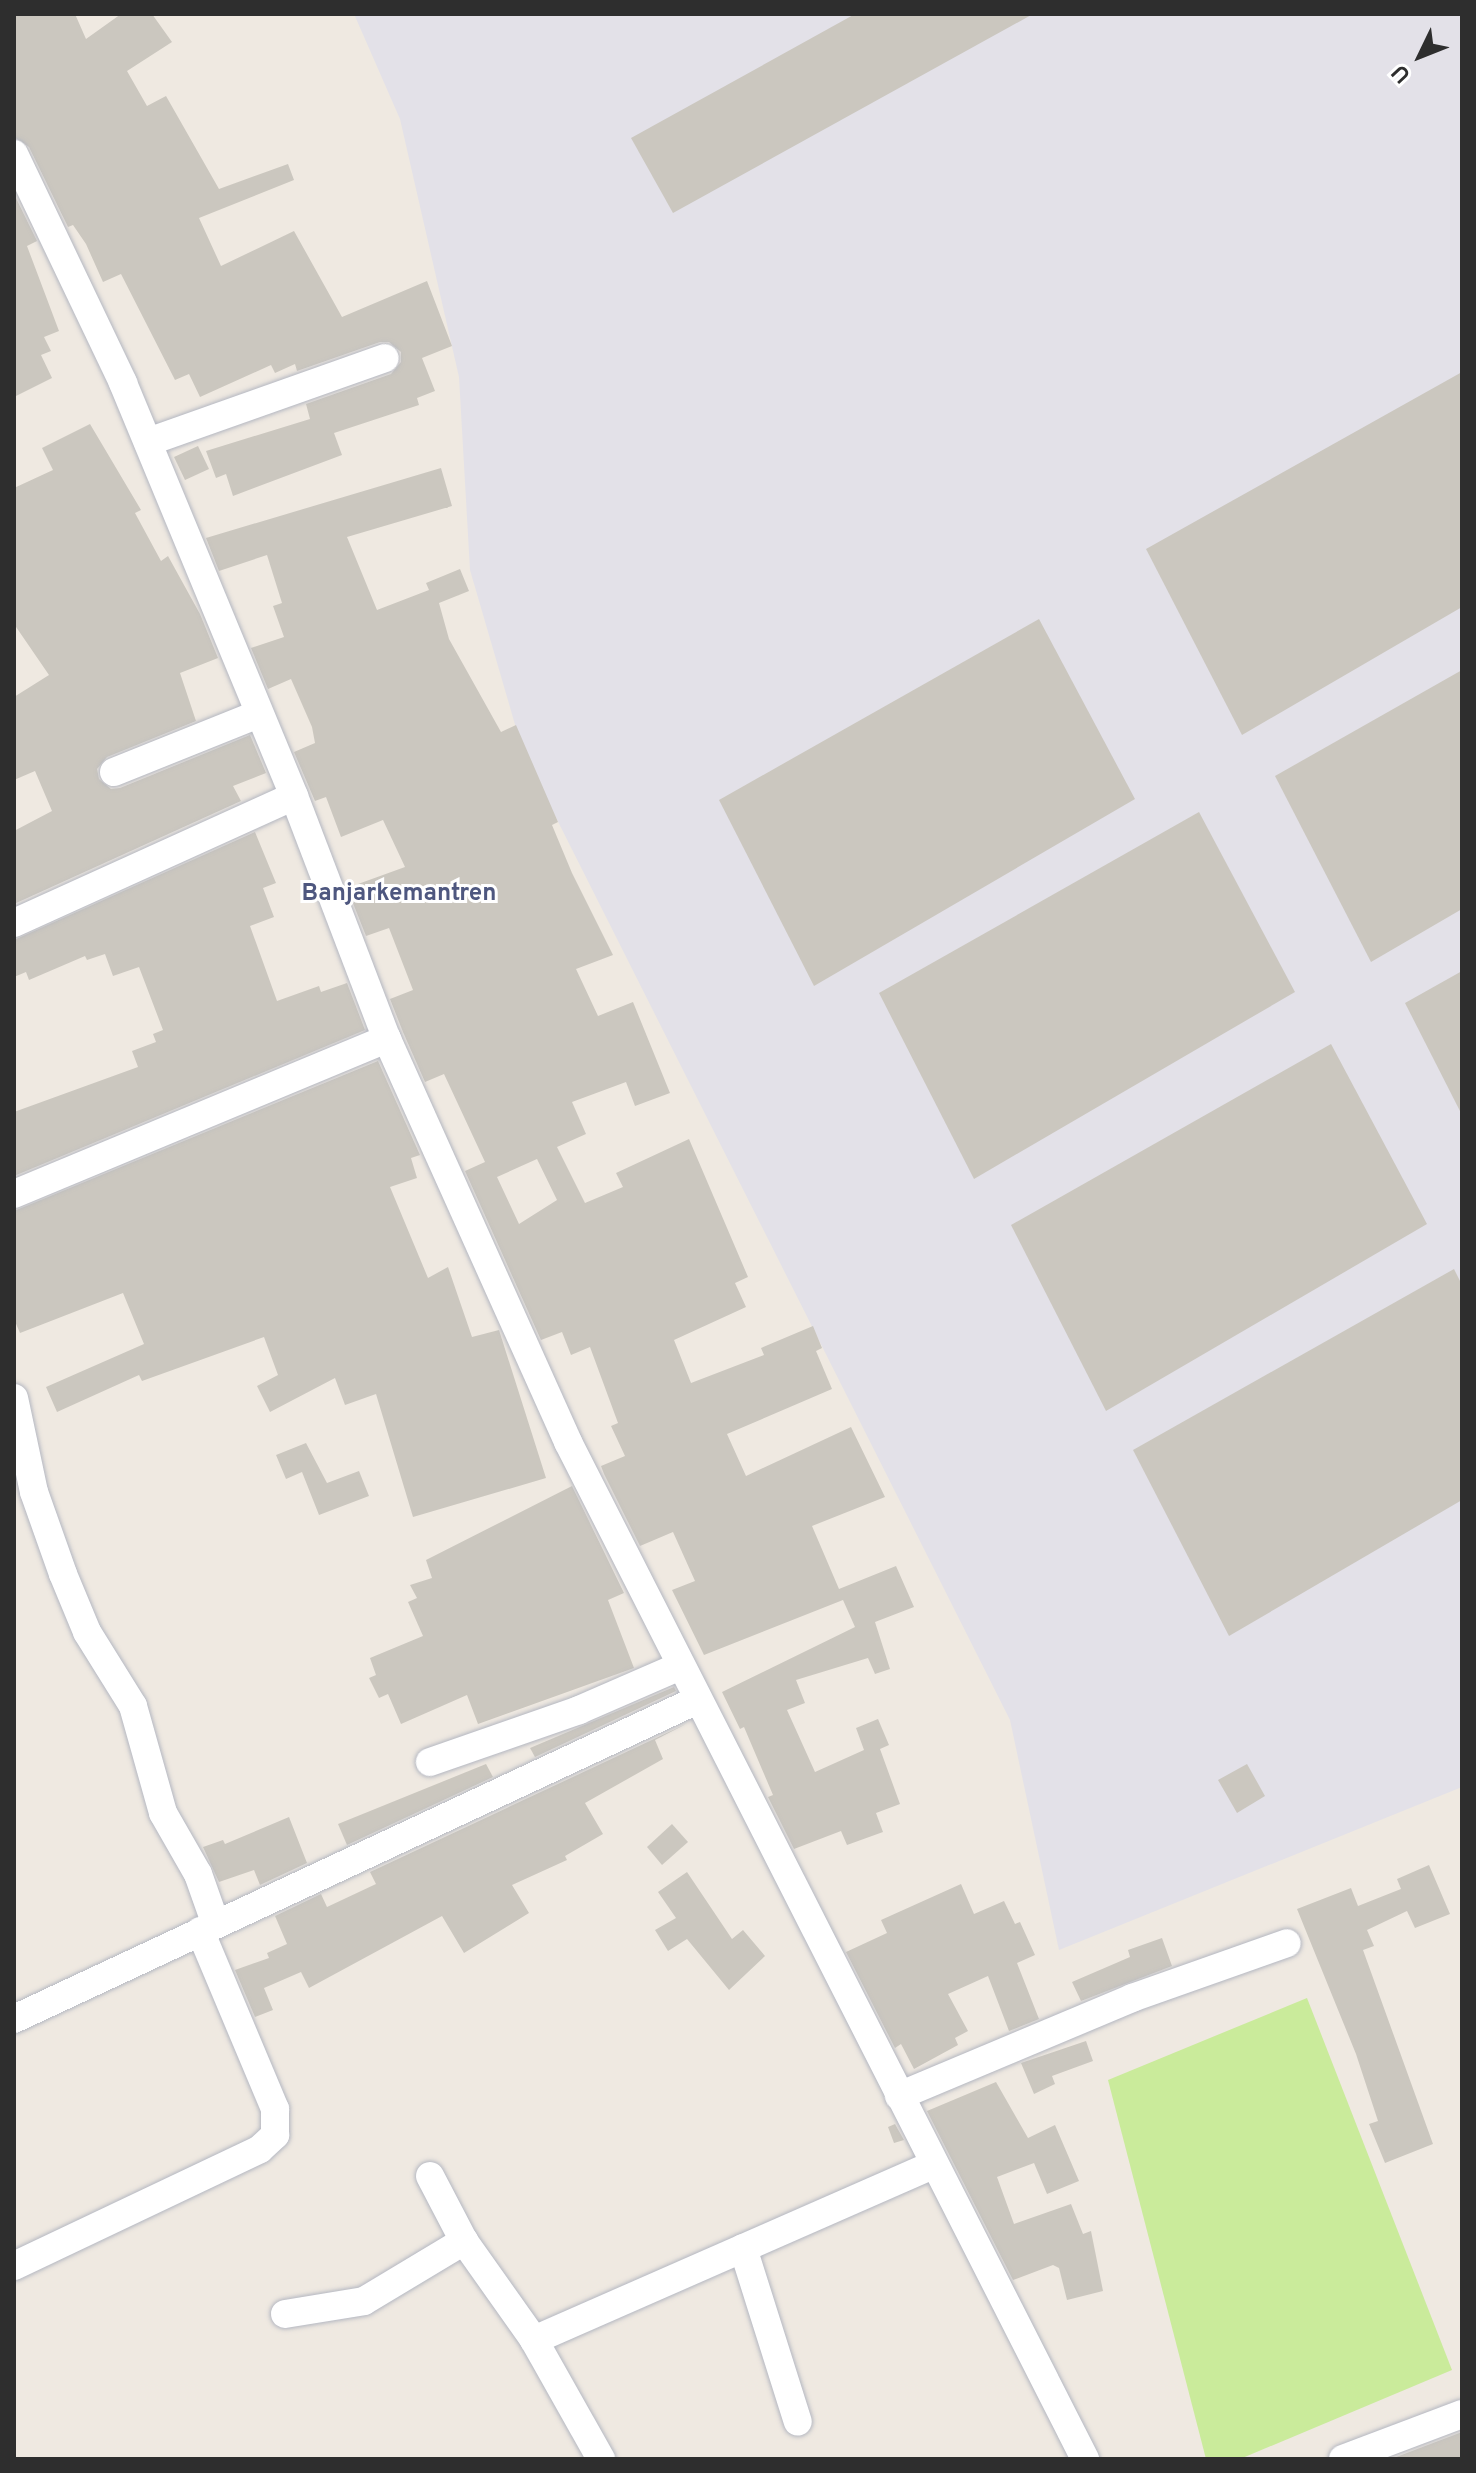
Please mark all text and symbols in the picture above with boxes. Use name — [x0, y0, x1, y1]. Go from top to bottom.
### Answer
north arrow — [1380, 16, 1460, 96]
text: U — [1387, 58, 1417, 88]
district label: Banjarkemantren — [302, 881, 496, 909]

